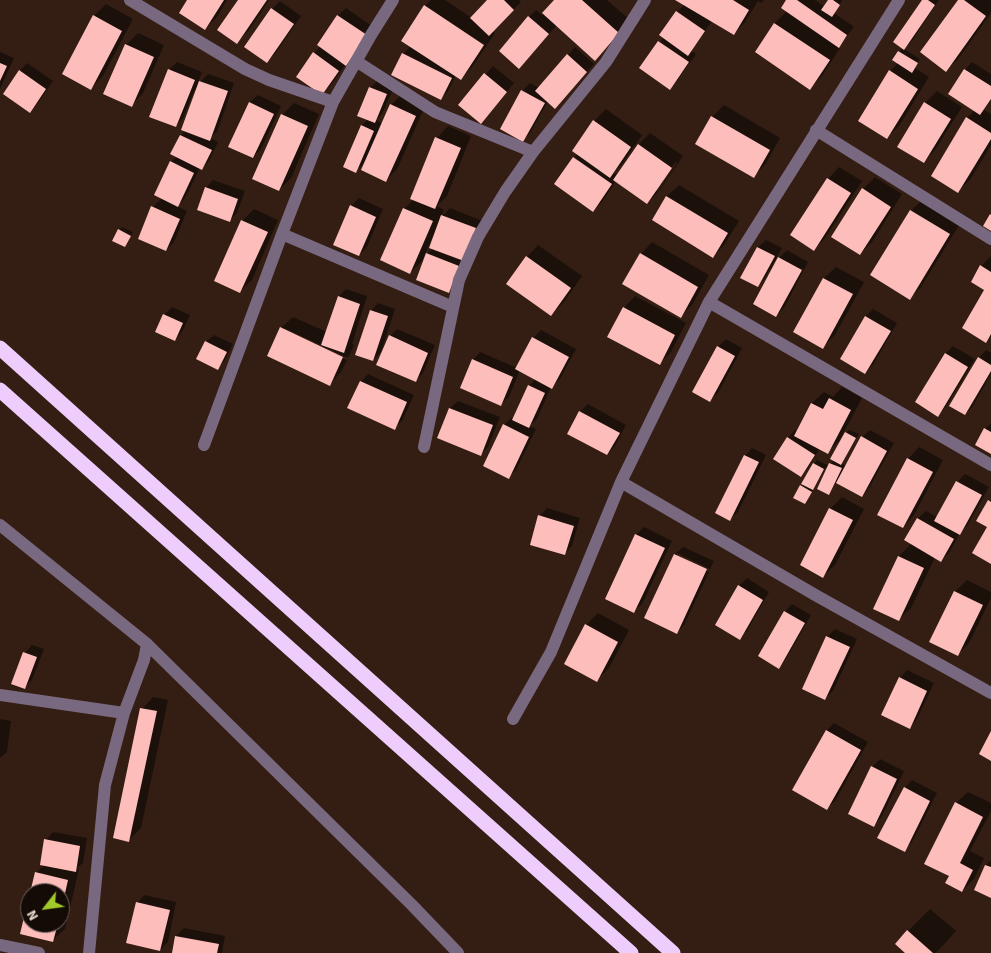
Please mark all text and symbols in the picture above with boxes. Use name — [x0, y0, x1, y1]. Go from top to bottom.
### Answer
north arrow — [20, 883, 70, 933]
text: N — [22, 906, 44, 924]

